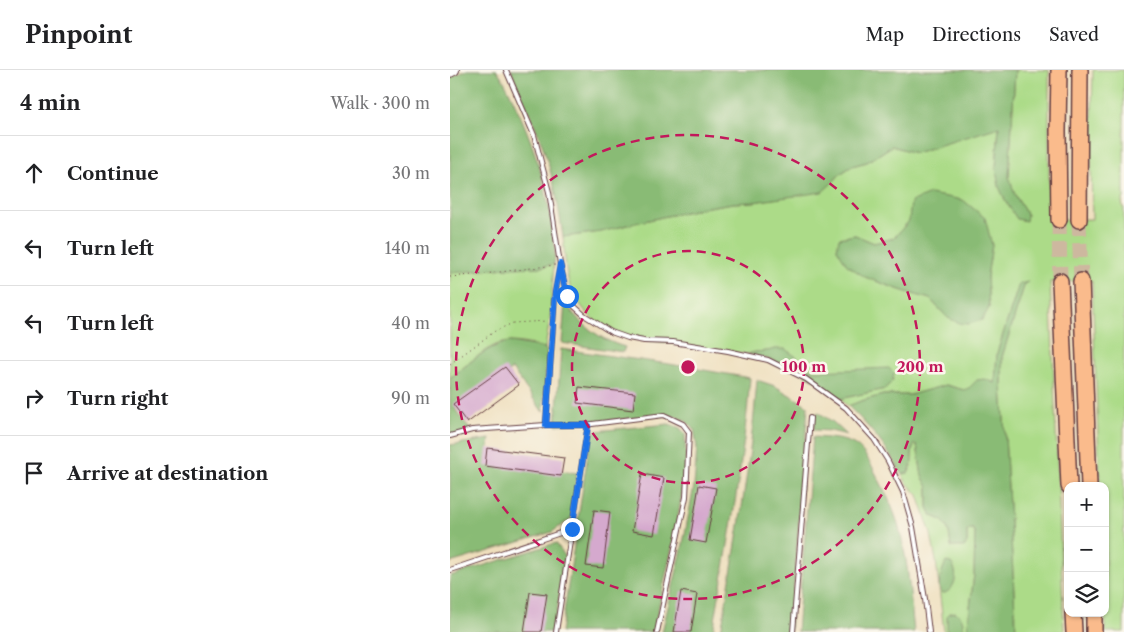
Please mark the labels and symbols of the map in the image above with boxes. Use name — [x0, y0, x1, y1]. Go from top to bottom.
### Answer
route start — [556, 285, 579, 308]
text: 100 m — [782, 357, 826, 376]
text: 200 m — [897, 357, 943, 376]
centre of rings — [679, 358, 697, 376]
route end — [561, 518, 584, 541]

